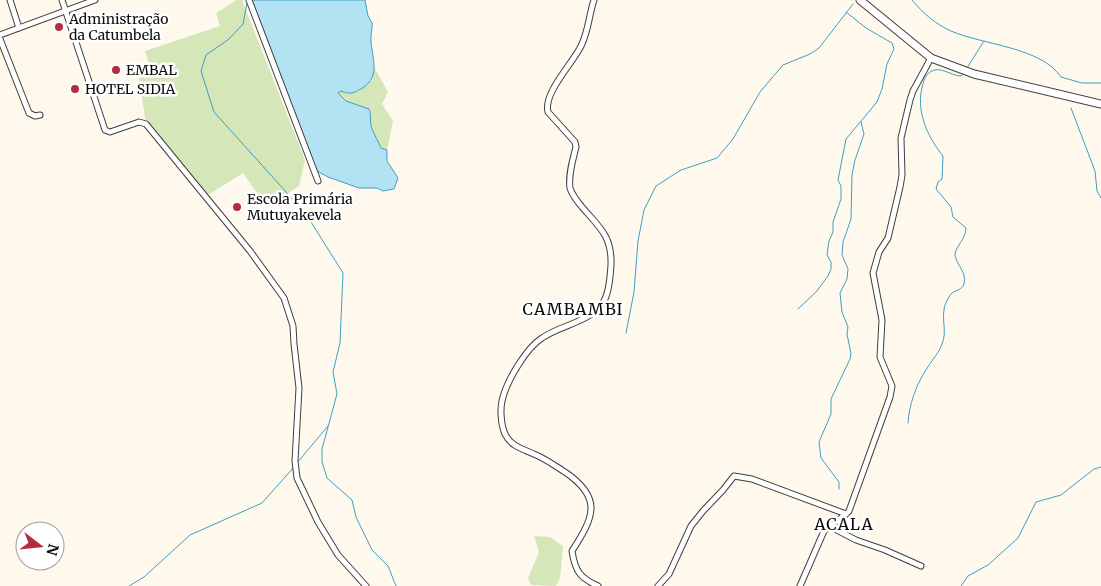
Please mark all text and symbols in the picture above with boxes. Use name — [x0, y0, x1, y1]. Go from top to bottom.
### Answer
place label: Administração da Catumbela — [68, 10, 168, 44]
marker: Administração da Catumbela — [53, 21, 65, 33]
place label: EMBAL — [126, 61, 177, 79]
marker: EMBAL — [110, 64, 122, 76]
place label: HOTEL SIDIA — [85, 80, 176, 98]
marker: HOTEL SIDIA — [69, 83, 81, 95]
place label: Escola Primária Mutuyakevela — [247, 190, 353, 224]
marker: Escola Primária Mutuyakevela — [231, 201, 243, 213]
district label: CAMBAMBI — [523, 299, 623, 319]
district label: ACALA — [813, 514, 874, 534]
north arrow — [15, 521, 65, 571]
text: N — [42, 542, 63, 557]

